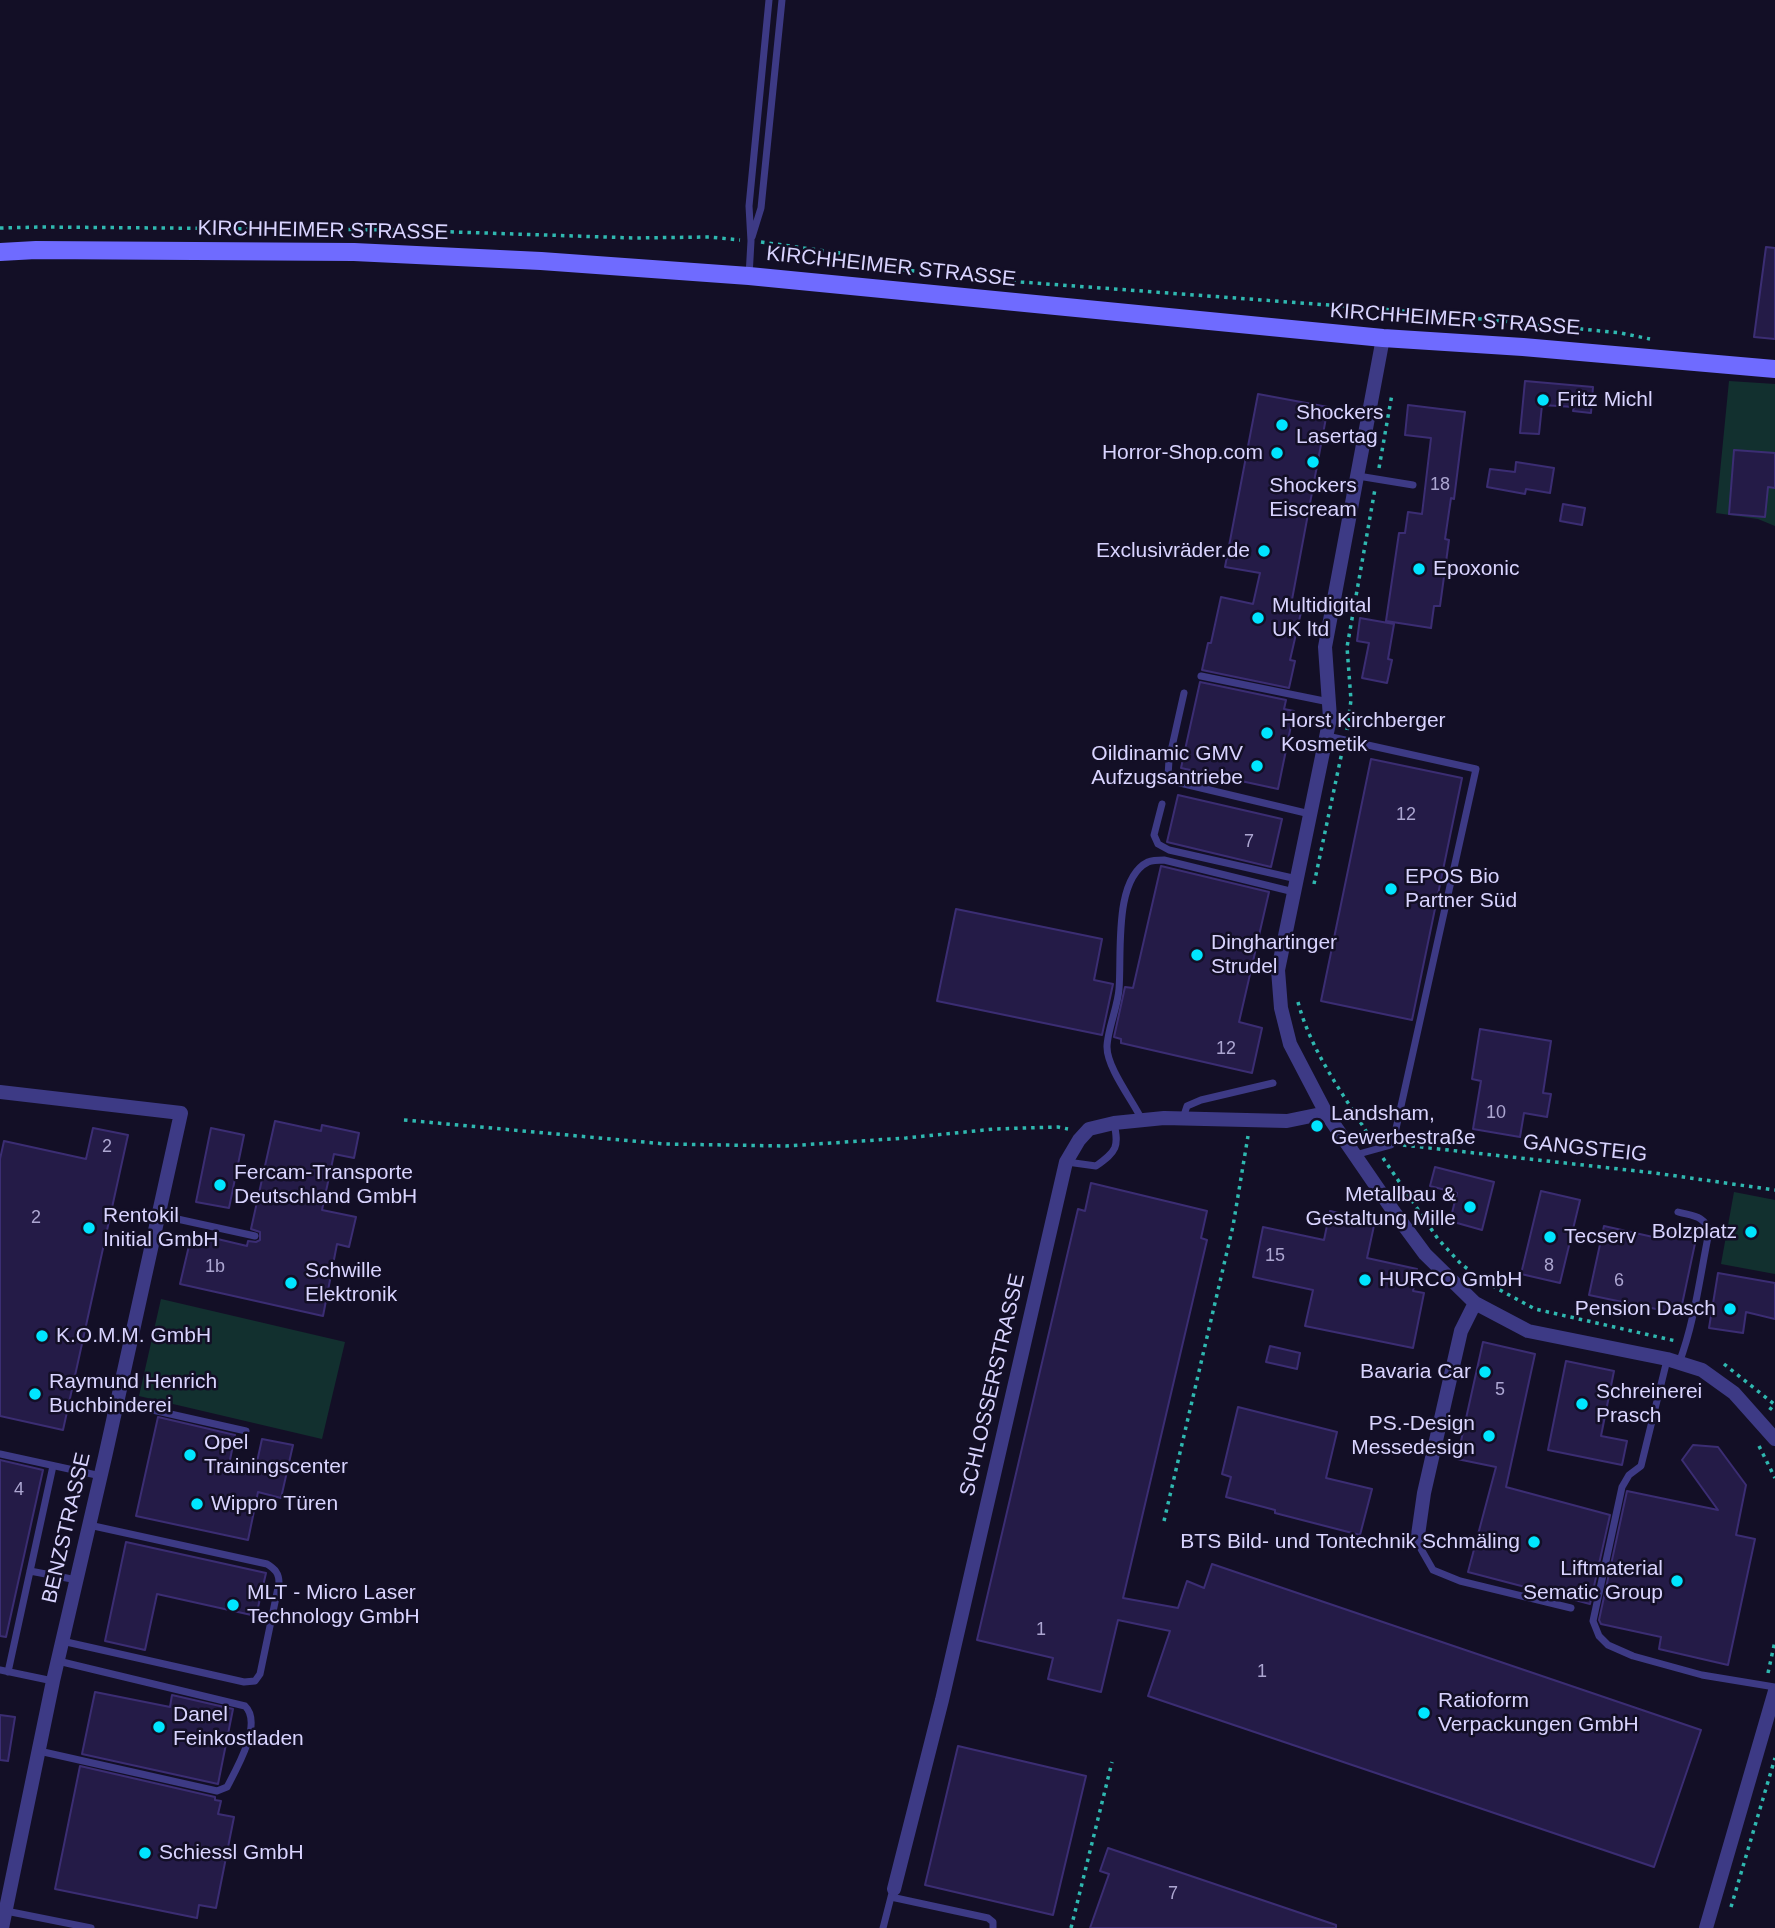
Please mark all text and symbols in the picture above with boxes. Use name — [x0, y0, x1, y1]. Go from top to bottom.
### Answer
street label: KIRCHHEIMER STRASSE — [197, 216, 449, 246]
street label: KIRCHHEIMER STRASSE — [765, 241, 1017, 293]
street label: KIRCHHEIMER STRASSE — [1329, 299, 1581, 341]
place label: Fritz Michl — [1557, 387, 1653, 413]
marker: Fritz Michl — [1535, 392, 1551, 408]
place label: Shockers Lasertag — [1296, 400, 1384, 450]
marker: Shockers Lasertag — [1274, 417, 1290, 433]
place label: Horror-Shop.com — [1102, 440, 1263, 466]
marker: Horror-Shop.com — [1269, 445, 1285, 461]
marker: Shockers Eiscream — [1305, 454, 1321, 470]
place label: Shockers Eiscream — [1269, 473, 1357, 523]
house number: 18 — [1430, 474, 1450, 496]
place label: Exclusivräder.de — [1096, 538, 1250, 564]
marker: Exclusivräder.de — [1256, 543, 1272, 559]
place label: Epoxonic — [1433, 556, 1519, 582]
marker: Epoxonic — [1411, 561, 1427, 577]
place label: Multidigital UK ltd — [1272, 593, 1371, 643]
marker: Multidigital UK ltd — [1250, 610, 1266, 626]
place label: Horst Kirchberger Kosmetik — [1281, 708, 1446, 758]
marker: Horst Kirchberger Kosmetik — [1259, 725, 1275, 741]
place label: Oildinamic GMV Aufzugsantriebe — [1091, 741, 1243, 791]
marker: Oildinamic GMV Aufzugsantriebe — [1249, 758, 1265, 774]
house number: 12 — [1396, 804, 1416, 826]
house number: 7 — [1244, 831, 1254, 853]
place label: EPOS Bio Partner Süd — [1405, 864, 1517, 914]
marker: EPOS Bio Partner Süd — [1383, 881, 1399, 897]
place label: Dinghartinger Strudel — [1211, 930, 1337, 980]
marker: Dinghartinger Strudel — [1189, 947, 1205, 963]
house number: 12 — [1216, 1038, 1236, 1060]
place label: Landsham, Gewerbestraße — [1331, 1101, 1476, 1151]
house number: 10 — [1486, 1102, 1506, 1124]
marker: Landsham, Gewerbestraße — [1309, 1118, 1325, 1134]
street label: GANGSTEIG — [1522, 1130, 1648, 1168]
house number: 2 — [102, 1136, 112, 1158]
place label: Fercam-Transporte Deutschland GmbH — [234, 1160, 417, 1210]
marker: Fercam-Transporte Deutschland GmbH — [212, 1177, 228, 1193]
place label: Metallbau & Gestaltung Mille — [1305, 1182, 1456, 1232]
marker: Metallbau & Gestaltung Mille — [1462, 1199, 1478, 1215]
place label: Rentokil Initial GmbH — [103, 1203, 219, 1253]
house number: 2 — [31, 1207, 41, 1229]
place label: Bolzplatz — [1652, 1219, 1737, 1245]
marker: Rentokil Initial GmbH — [81, 1220, 97, 1236]
place label: Tecserv — [1564, 1224, 1636, 1250]
marker: Bolzplatz — [1743, 1224, 1759, 1240]
marker: Tecserv — [1542, 1229, 1558, 1245]
house number: 15 — [1265, 1245, 1285, 1267]
house number: 8 — [1544, 1255, 1554, 1277]
house number: 1b — [205, 1256, 225, 1278]
place label: Schwille Elektronik — [305, 1258, 397, 1308]
place label: HURCO GmbH — [1379, 1267, 1523, 1293]
house number: 6 — [1614, 1270, 1624, 1292]
street label: SCHLOSSERSTRASSE — [955, 1271, 1031, 1499]
marker: HURCO GmbH — [1357, 1272, 1373, 1288]
marker: Schwille Elektronik — [283, 1275, 299, 1291]
place label: Pension Dasch — [1575, 1296, 1716, 1322]
marker: Pension Dasch — [1722, 1301, 1738, 1317]
place label: K.O.M.M. GmbH — [56, 1323, 211, 1349]
marker: K.O.M.M. GmbH — [34, 1328, 50, 1344]
place label: Bavaria Car — [1360, 1359, 1471, 1385]
marker: Bavaria Car — [1477, 1364, 1493, 1380]
place label: Raymund Henrich Buchbinderei — [49, 1369, 217, 1419]
house number: 5 — [1495, 1379, 1505, 1401]
place label: Schreinerei Prasch — [1596, 1379, 1702, 1429]
marker: Raymund Henrich Buchbinderei — [27, 1386, 43, 1402]
marker: Schreinerei Prasch — [1574, 1396, 1590, 1412]
place label: PS.-Design Messedesign — [1351, 1411, 1475, 1461]
marker: PS.-Design Messedesign — [1481, 1428, 1497, 1444]
place label: Opel Trainingscenter — [204, 1430, 348, 1480]
marker: Opel Trainingscenter — [182, 1447, 198, 1463]
street label: BENZSTRASSE — [37, 1450, 97, 1606]
house number: 4 — [14, 1479, 24, 1501]
place label: Wippro Türen — [211, 1491, 338, 1517]
marker: Wippro Türen — [189, 1496, 205, 1512]
place label: BTS Bild- und Tontechnik Schmäling — [1180, 1529, 1520, 1555]
marker: BTS Bild- und Tontechnik Schmäling — [1526, 1534, 1542, 1550]
place label: Liftmaterial Sematic Group — [1523, 1556, 1663, 1606]
marker: Liftmaterial Sematic Group — [1669, 1573, 1685, 1589]
place label: MLT - Micro Laser Technology GmbH — [247, 1580, 420, 1630]
marker: MLT - Micro Laser Technology GmbH — [225, 1597, 241, 1613]
house number: 1 — [1036, 1619, 1046, 1641]
house number: 1 — [1257, 1661, 1267, 1683]
place label: Ratioform Verpackungen GmbH — [1438, 1688, 1639, 1738]
place label: Danel Feinkostladen — [173, 1702, 304, 1752]
marker: Ratioform Verpackungen GmbH — [1416, 1705, 1432, 1721]
marker: Danel Feinkostladen — [151, 1719, 167, 1735]
place label: Schiessl GmbH — [159, 1840, 304, 1866]
marker: Schiessl GmbH — [137, 1845, 153, 1861]
house number: 7 — [1168, 1883, 1178, 1905]

